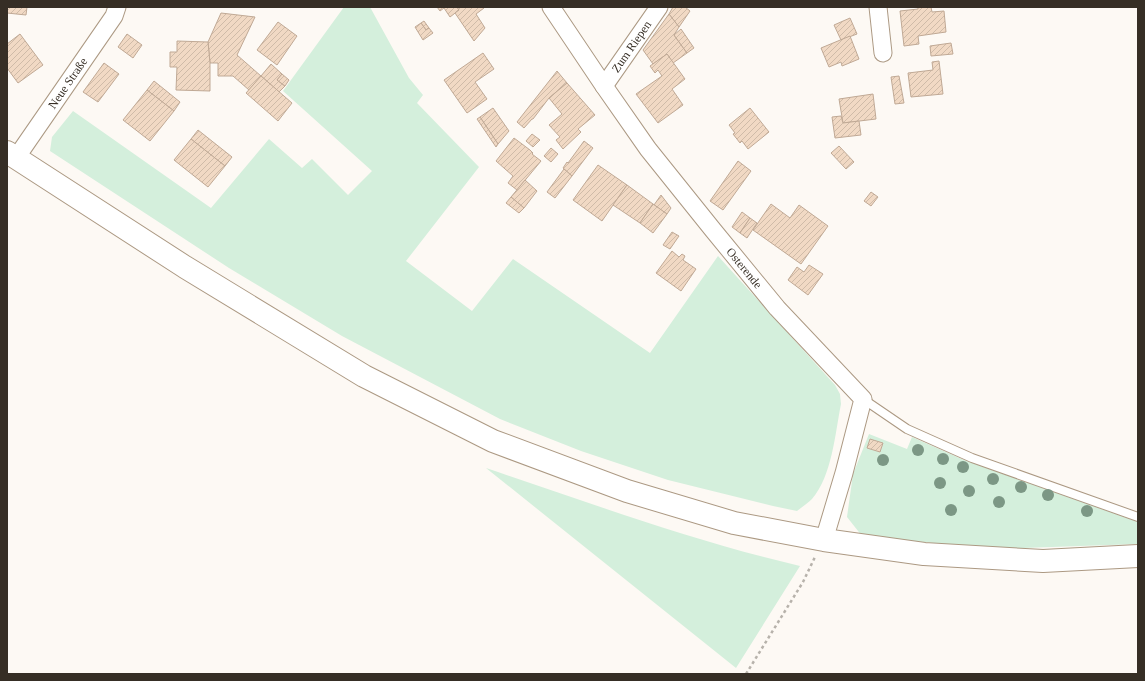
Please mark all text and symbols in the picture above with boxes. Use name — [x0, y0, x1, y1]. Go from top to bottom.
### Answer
street label: Zum Riepen — [609, 18, 654, 75]
street label: Neue Straße — [45, 55, 90, 111]
street label: Osterende — [723, 245, 765, 291]

